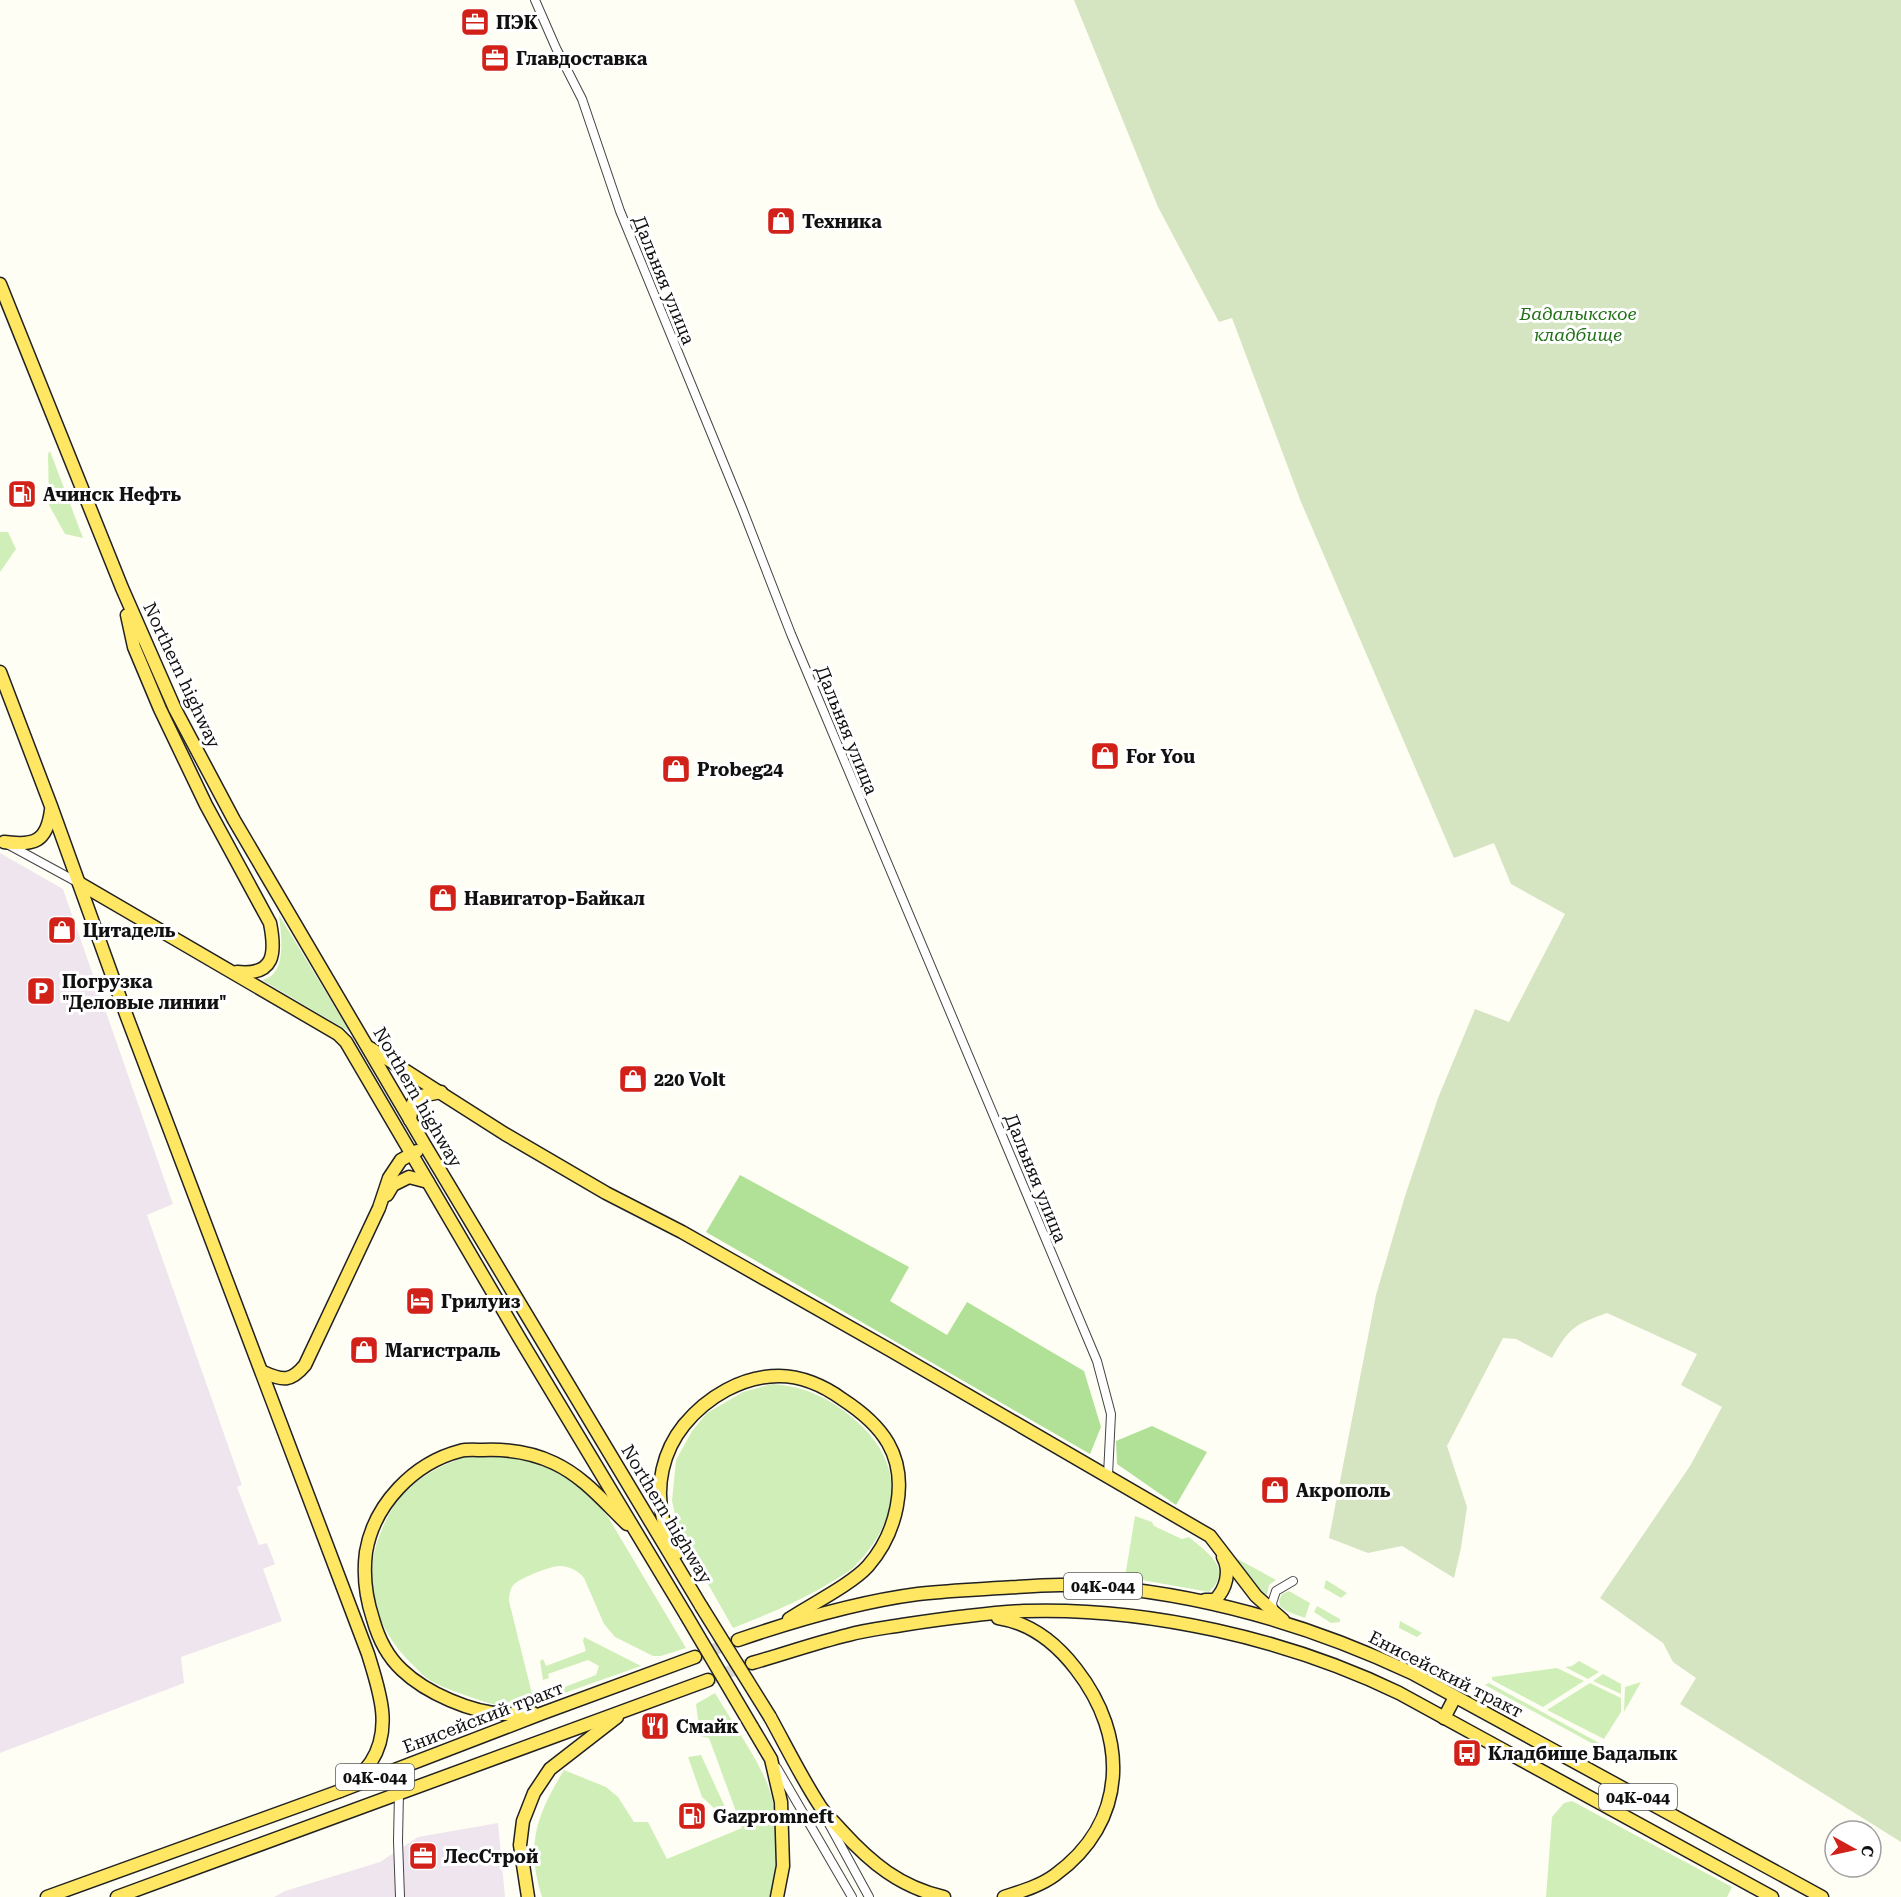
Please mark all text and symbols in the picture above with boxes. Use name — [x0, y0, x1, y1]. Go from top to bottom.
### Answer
office icon: ПЭК — [459, 6, 491, 38]
place label: ПЭК — [496, 12, 538, 33]
office icon: Главдоставка — [479, 42, 511, 74]
place label: Главдоставка — [516, 48, 648, 69]
shop icon: Техника — [765, 205, 797, 237]
place label: Техника — [802, 211, 882, 232]
street label: Дальняя улица — [629, 213, 699, 348]
park label: Бадалыкское кладбище — [1518, 303, 1637, 345]
fuel station icon: Ачинск Нефть — [6, 478, 38, 510]
place label: Ачинск Нефть — [43, 484, 182, 505]
street label: Northern highway — [139, 599, 225, 752]
street label: Дальняя улица — [812, 663, 882, 798]
shop icon: For You — [1089, 740, 1121, 772]
place label: For You — [1126, 746, 1195, 767]
shop icon: Probeg24 — [660, 753, 692, 785]
place label: Probeg24 — [697, 759, 783, 780]
shop icon: Навигатор-Байкал — [427, 882, 459, 914]
place label: Навигатор-Байкал — [464, 888, 645, 909]
shop icon: Цитадель — [46, 914, 78, 946]
place label: Цитадель — [83, 920, 176, 941]
place label: Погрузка "Деловые линии" — [62, 971, 227, 1013]
parking icon: Погрузка "Деловые линии" — [25, 975, 57, 1007]
street label: Northern highway — [369, 1023, 467, 1171]
shop icon: 220 Volt — [617, 1063, 649, 1095]
place label: 220 Volt — [654, 1069, 725, 1090]
street label: Дальняя улица — [1001, 1111, 1071, 1246]
hotel icon: Грилуиз — [404, 1285, 436, 1317]
place label: Грилуиз — [441, 1291, 521, 1312]
shop icon: Магистраль — [348, 1334, 380, 1366]
place label: Магистраль — [385, 1340, 501, 1361]
street label: Northern highway — [617, 1441, 717, 1588]
shop icon: Акрополь — [1259, 1474, 1291, 1506]
place label: Акрополь — [1296, 1480, 1391, 1501]
road number: 04К-044 — [1064, 1573, 1142, 1599]
street label: Енисейский тракт — [1365, 1626, 1527, 1722]
street label: Енисейский тракт — [400, 1677, 566, 1757]
restaurant icon: Смайк — [639, 1710, 671, 1742]
place label: Смайк — [676, 1716, 739, 1737]
bus stop icon: Кладбище Бадалык — [1451, 1737, 1483, 1769]
place label: Кладбище Бадалык — [1488, 1743, 1678, 1764]
road number: 04К-044 — [336, 1764, 414, 1790]
road number: 04К-044 — [1599, 1784, 1677, 1810]
fuel station icon: Gazpromneft — [676, 1800, 708, 1832]
place label: Gazpromneft — [713, 1806, 834, 1827]
north arrow — [1823, 1819, 1883, 1879]
office icon: ЛесСтрой — [407, 1840, 439, 1872]
text: С — [1857, 1844, 1878, 1858]
place label: ЛесСтрой — [444, 1846, 538, 1867]

